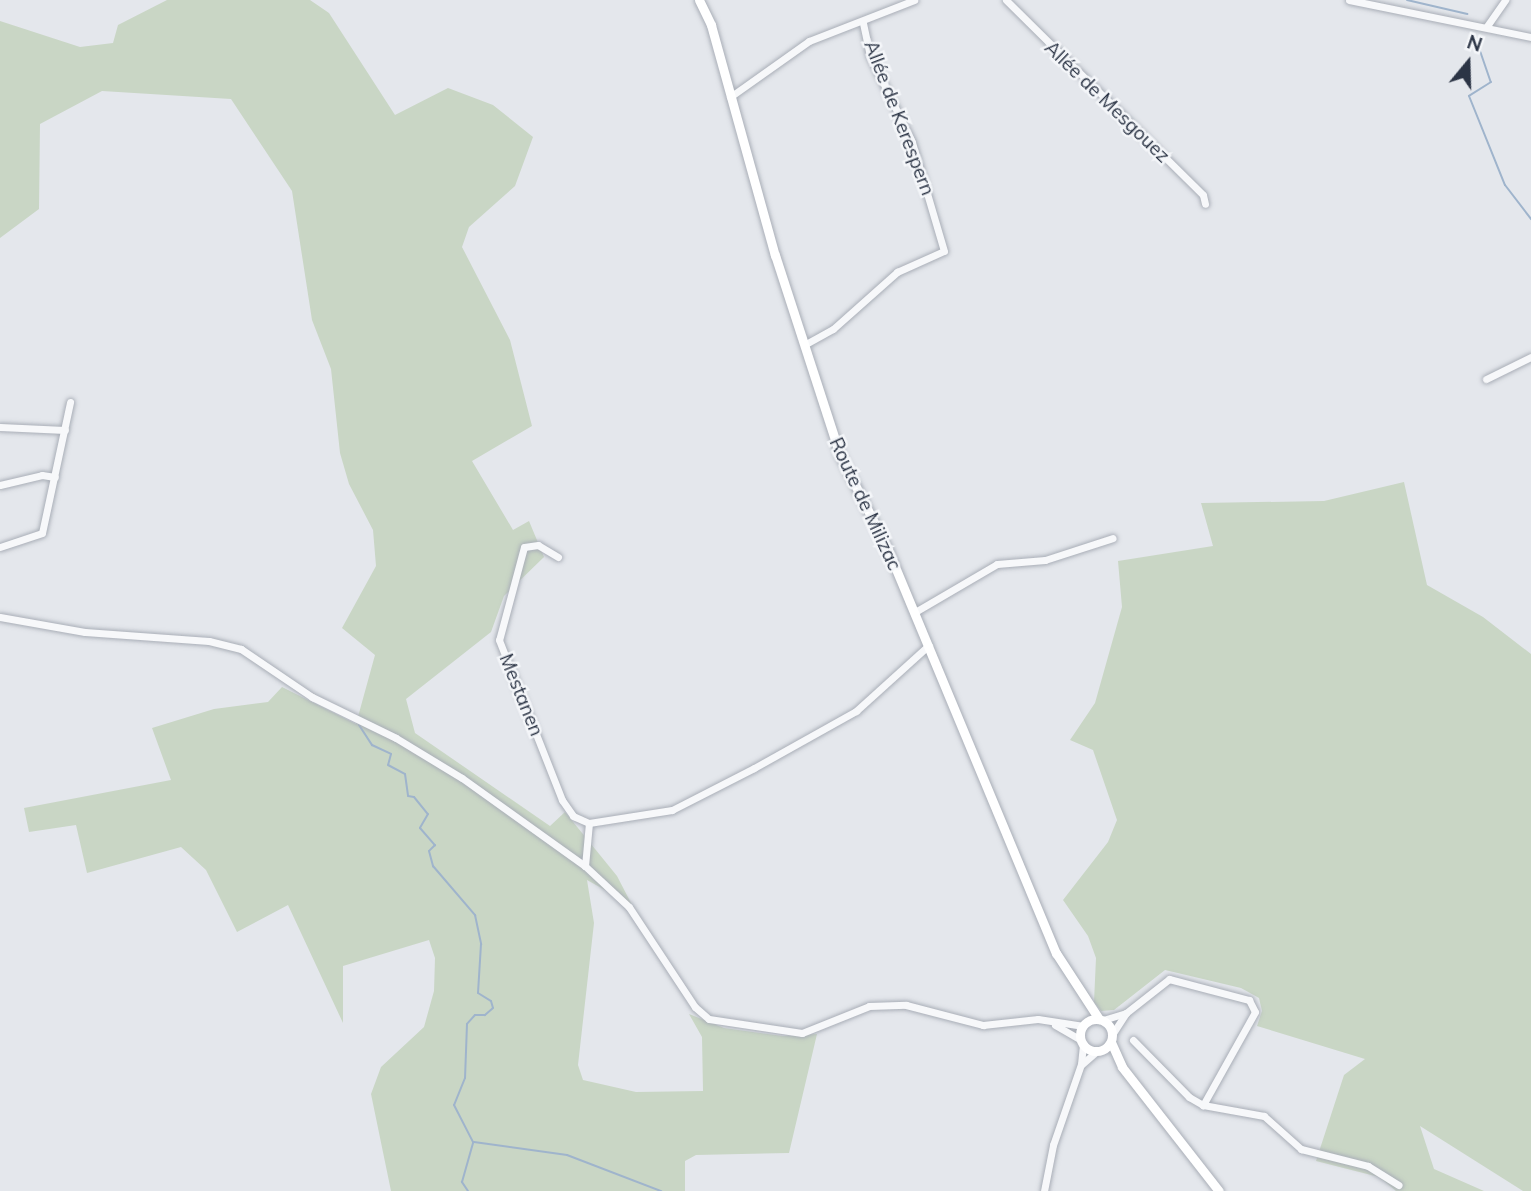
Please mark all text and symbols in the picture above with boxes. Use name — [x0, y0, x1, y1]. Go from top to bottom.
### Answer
north arrow — [1433, 28, 1503, 98]
text: N — [1464, 29, 1486, 57]
street label: Allée de Kerespern — [859, 37, 939, 199]
street label: Allée de Mesgouez — [1040, 37, 1174, 167]
street label: Route de Milizac — [824, 434, 906, 574]
street label: Mestanen — [494, 651, 548, 739]

